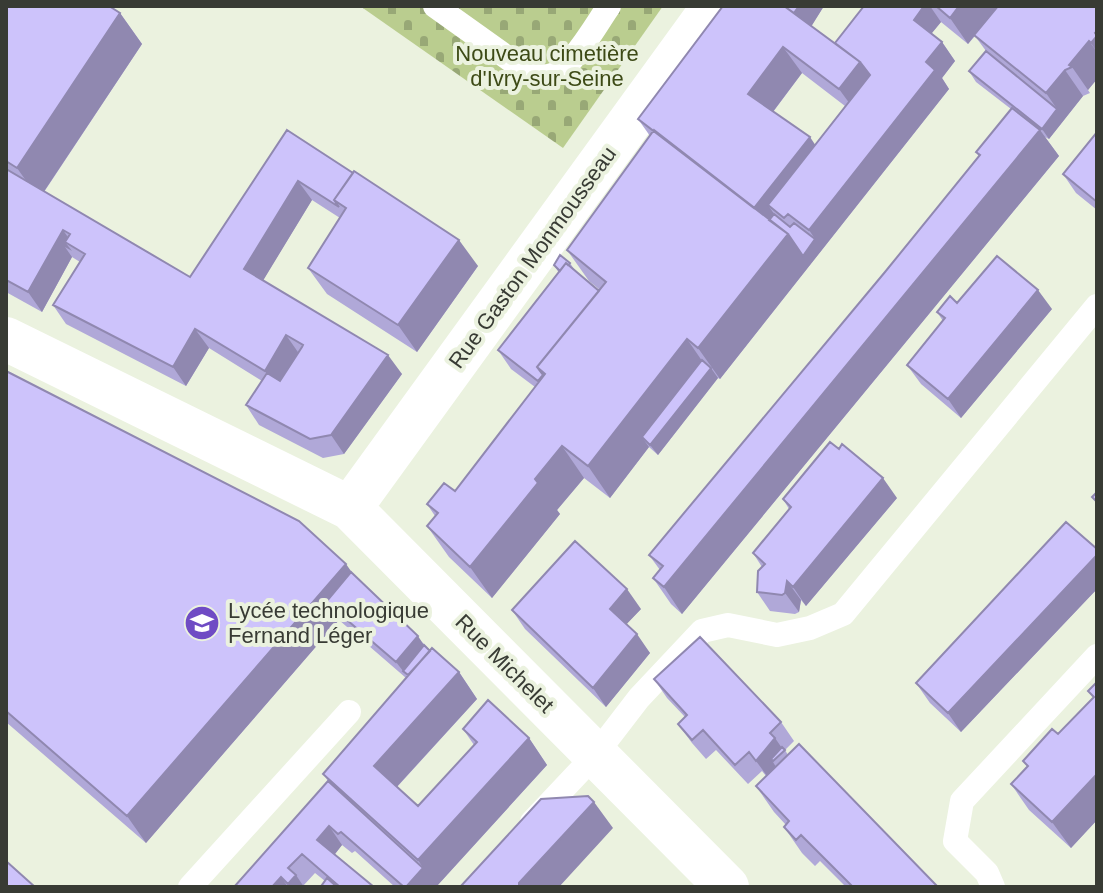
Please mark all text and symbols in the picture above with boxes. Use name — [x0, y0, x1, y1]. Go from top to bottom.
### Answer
park label: Nouveau cimetière d'Ivry-sur-Seine — [455, 41, 639, 91]
street label: Rue Gaston Monmousseau — [444, 142, 621, 373]
place label: Lycée technologique Fernand Léger — [228, 598, 429, 648]
school or university icon: Lycée technologique Fernand Léger — [183, 604, 221, 642]
street label: Rue Michelet — [450, 609, 559, 718]

